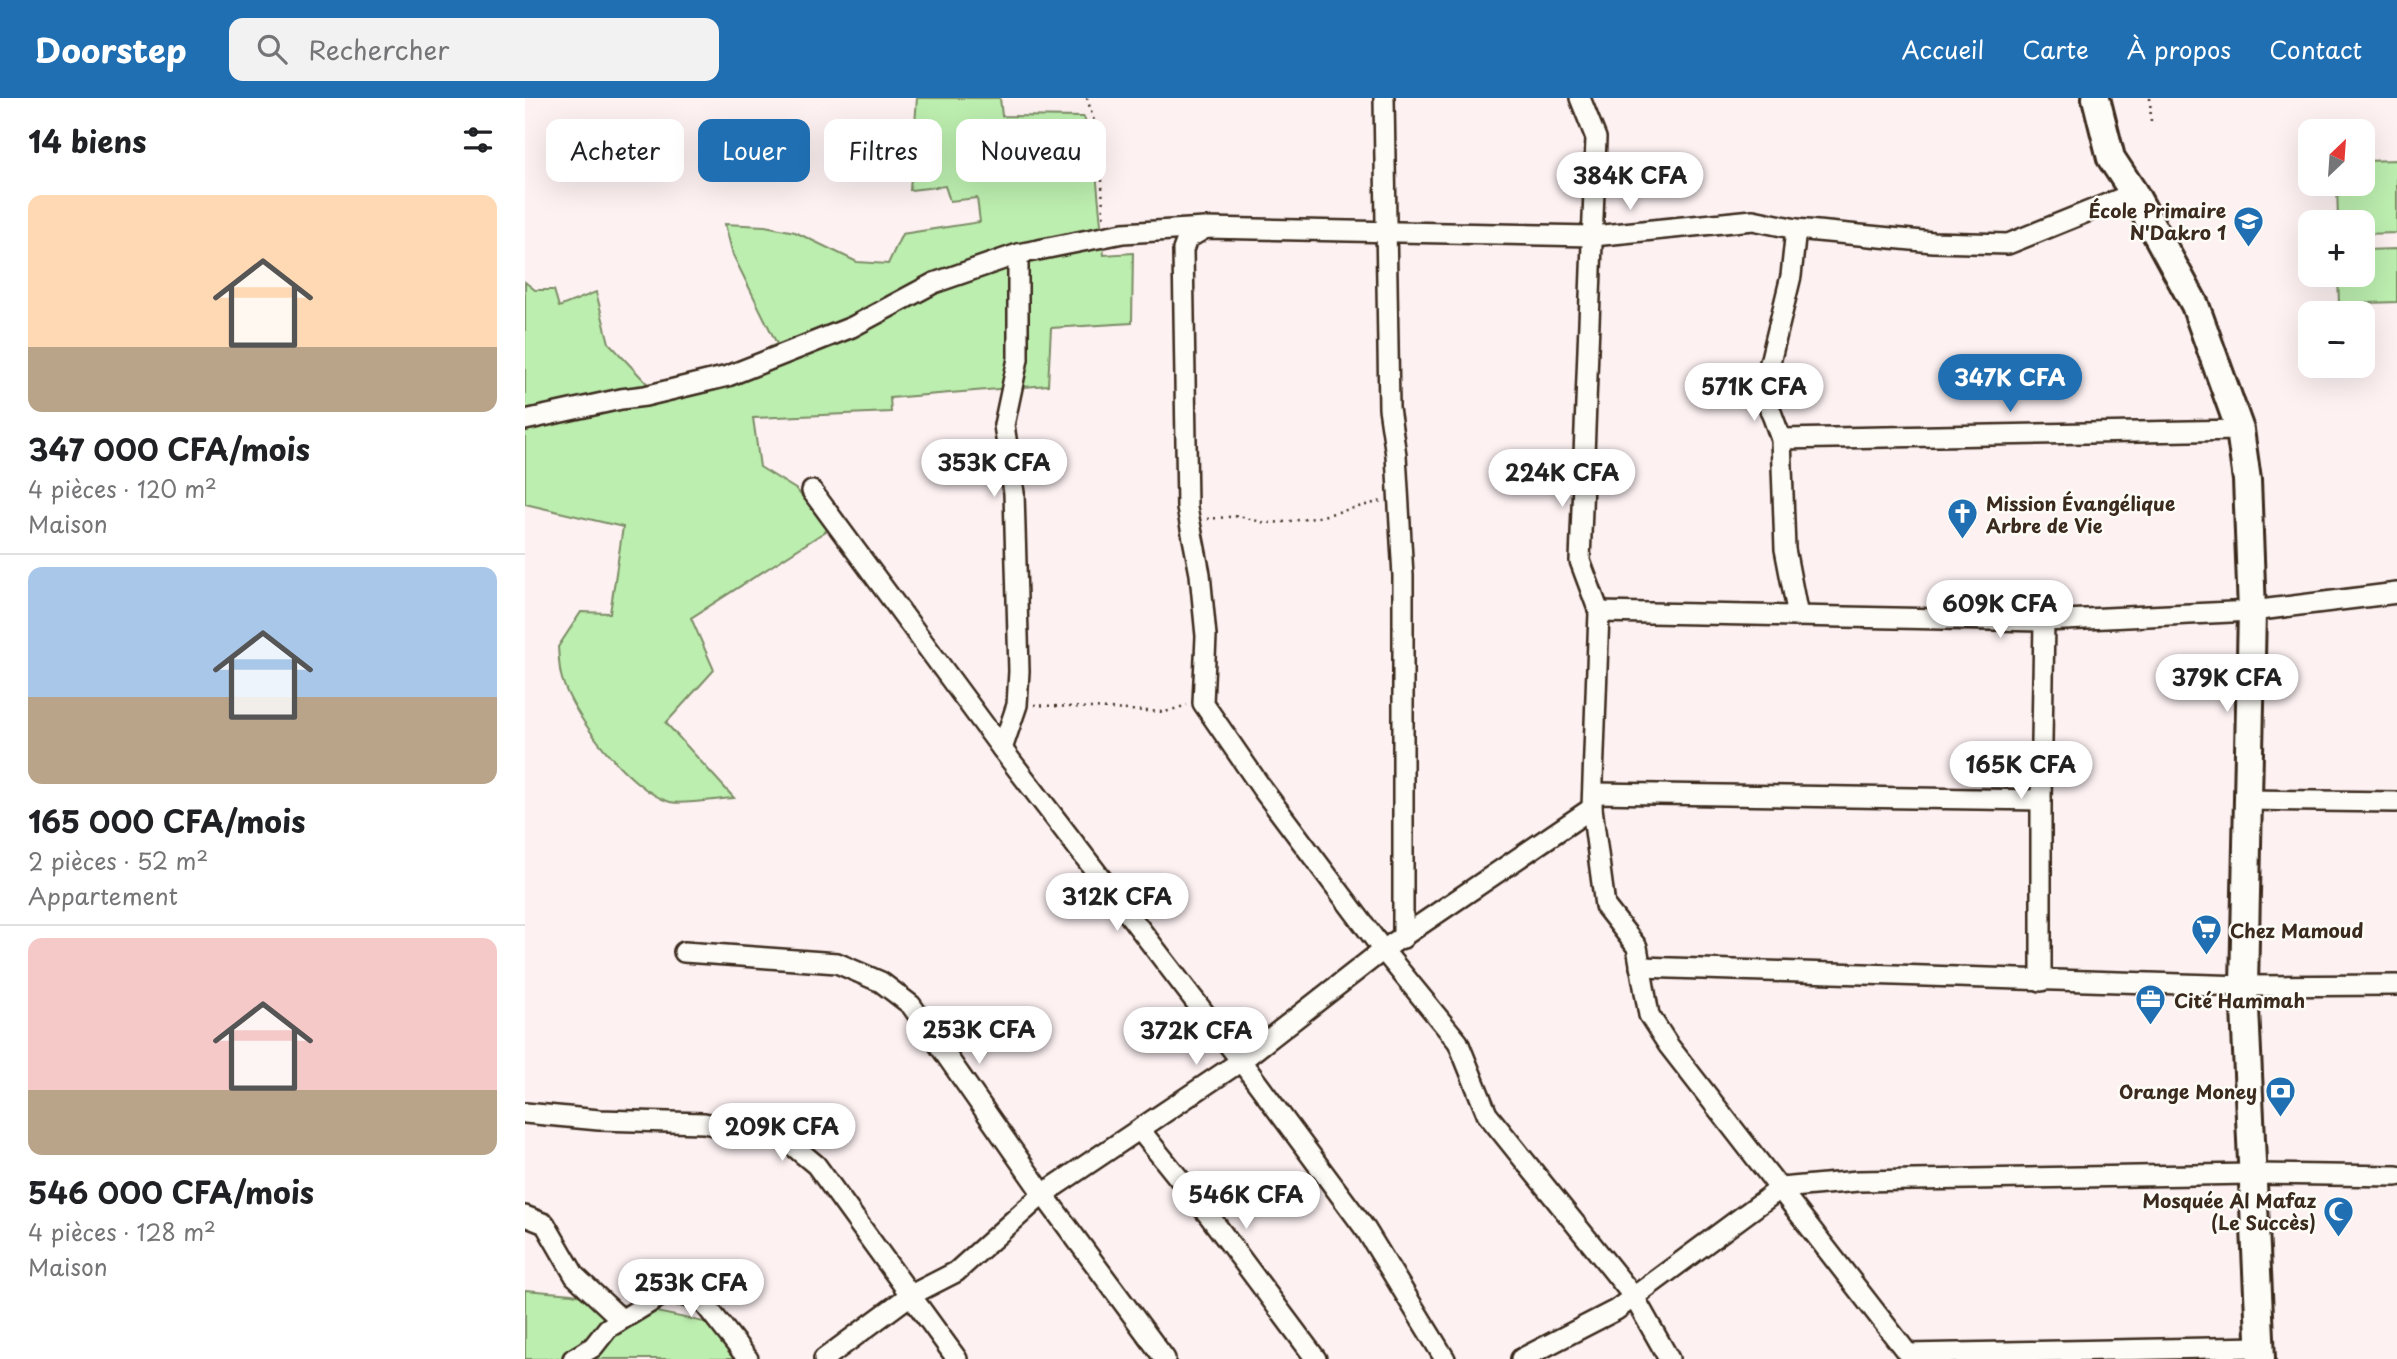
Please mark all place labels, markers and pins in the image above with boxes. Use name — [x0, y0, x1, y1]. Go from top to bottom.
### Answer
pin: 384K CFA — [1558, 152, 1702, 212]
place label: École Primaire N'Dakro 1 — [2089, 196, 2226, 246]
school or university icon: École Primaire N'Dakro 1 — [2232, 204, 2266, 248]
pin: 347K CFA — [1938, 354, 2082, 414]
pin: 571K CFA — [1682, 364, 1826, 423]
pin: 353K CFA — [922, 440, 1066, 499]
pin: 224K CFA — [1490, 450, 1634, 509]
place label: Mission Évangélique Arbre de Vie — [1986, 489, 2175, 539]
church icon: Mission Évangélique Arbre de Vie — [1946, 497, 1980, 541]
pin: 609K CFA — [1928, 580, 2072, 640]
pin: 379K CFA — [2155, 654, 2299, 714]
pin: 165K CFA — [1949, 742, 2093, 801]
pin: 312K CFA — [1045, 874, 1189, 933]
supermarket icon: Chez Mamoud — [2190, 913, 2224, 957]
place label: Chez Mamoud — [2230, 916, 2363, 944]
office icon: Cité Hammah — [2134, 983, 2168, 1027]
place label: Cité Hammah — [2174, 986, 2305, 1014]
pin: 253K CFA — [907, 1006, 1051, 1066]
pin: 372K CFA — [1124, 1007, 1268, 1067]
bank icon: Orange Money — [2263, 1074, 2297, 1118]
place label: Orange Money — [2119, 1077, 2257, 1105]
pin: 209K CFA — [710, 1104, 854, 1163]
pin: 546K CFA — [1174, 1172, 1318, 1231]
place label: Mosquée Al Mafaz (Le Succès) — [2142, 1186, 2316, 1236]
mosque icon: Mosquée Al Mafaz (Le Succès) — [2322, 1194, 2356, 1238]
pin: 253K CFA — [619, 1260, 763, 1319]

